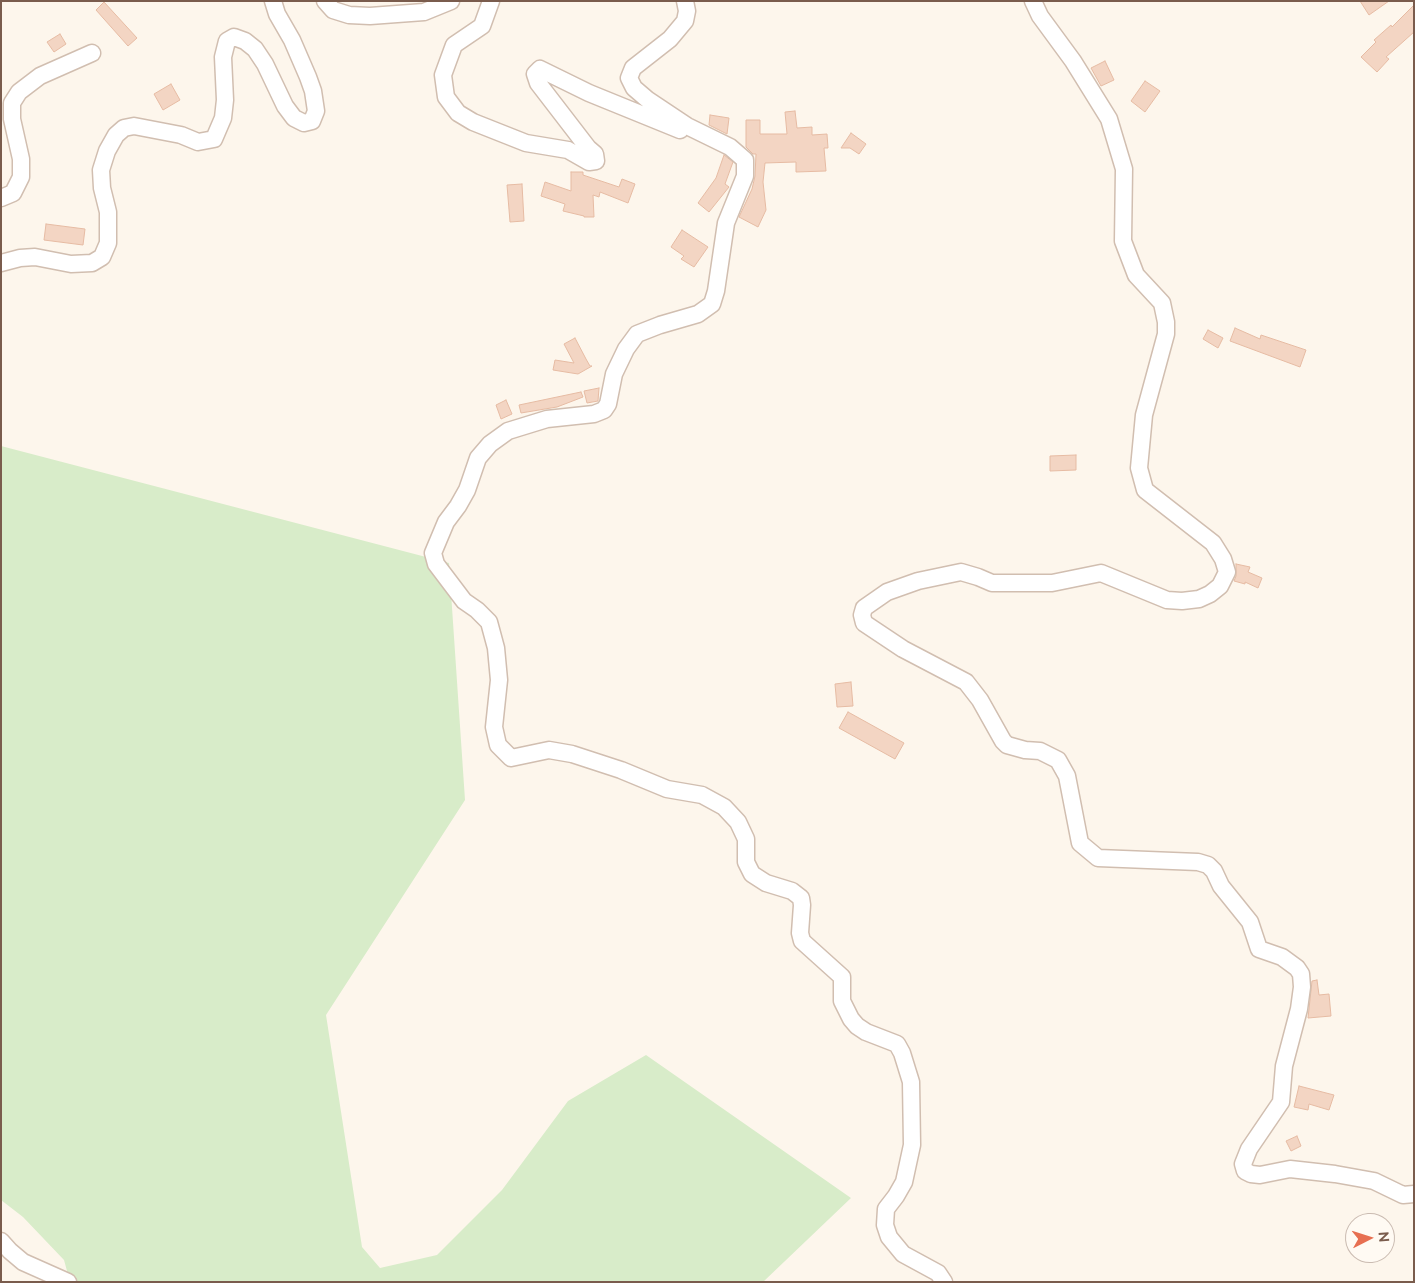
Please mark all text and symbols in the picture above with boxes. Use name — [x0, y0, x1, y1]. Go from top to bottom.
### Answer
north arrow — [1345, 1213, 1395, 1263]
text: N — [1376, 1231, 1392, 1243]

